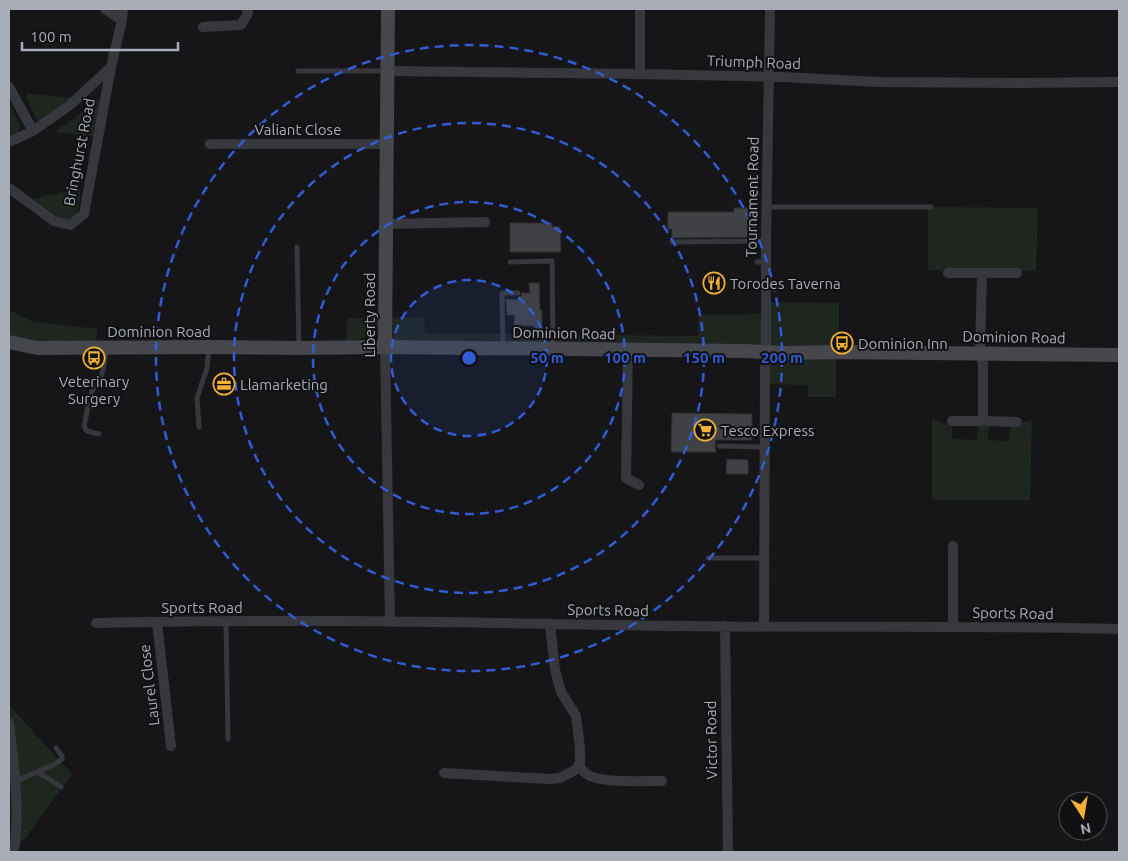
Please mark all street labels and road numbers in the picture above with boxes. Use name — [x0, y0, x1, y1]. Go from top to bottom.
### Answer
street label: Triumph Road — [707, 52, 801, 72]
street label: Bringhurst Road — [60, 97, 98, 207]
street label: Valiant Close — [255, 121, 341, 138]
street label: Tournament Road — [742, 137, 762, 257]
street label: Liberty Road — [361, 272, 378, 358]
street label: Dominion Road — [107, 323, 211, 340]
street label: Dominion Road — [512, 324, 616, 342]
street label: Dominion Road — [962, 328, 1066, 346]
street label: Sports Road — [161, 599, 243, 616]
street label: Sports Road — [567, 601, 649, 619]
street label: Sports Road — [972, 604, 1054, 622]
street label: Laurel Close — [136, 643, 162, 727]
street label: Victor Road — [702, 700, 720, 780]

